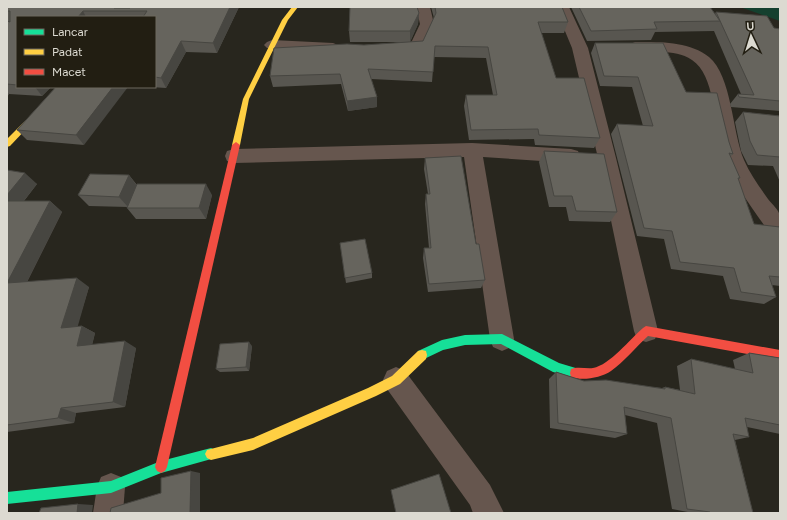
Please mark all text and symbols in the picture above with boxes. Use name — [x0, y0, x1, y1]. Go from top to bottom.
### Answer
legend — [16, 16, 156, 88]
north arrow — [731, 16, 771, 56]
text: U — [746, 20, 755, 33]
text: Lancar — [52, 25, 88, 39]
text: Padat — [52, 45, 83, 59]
text: Macet — [52, 65, 86, 79]

